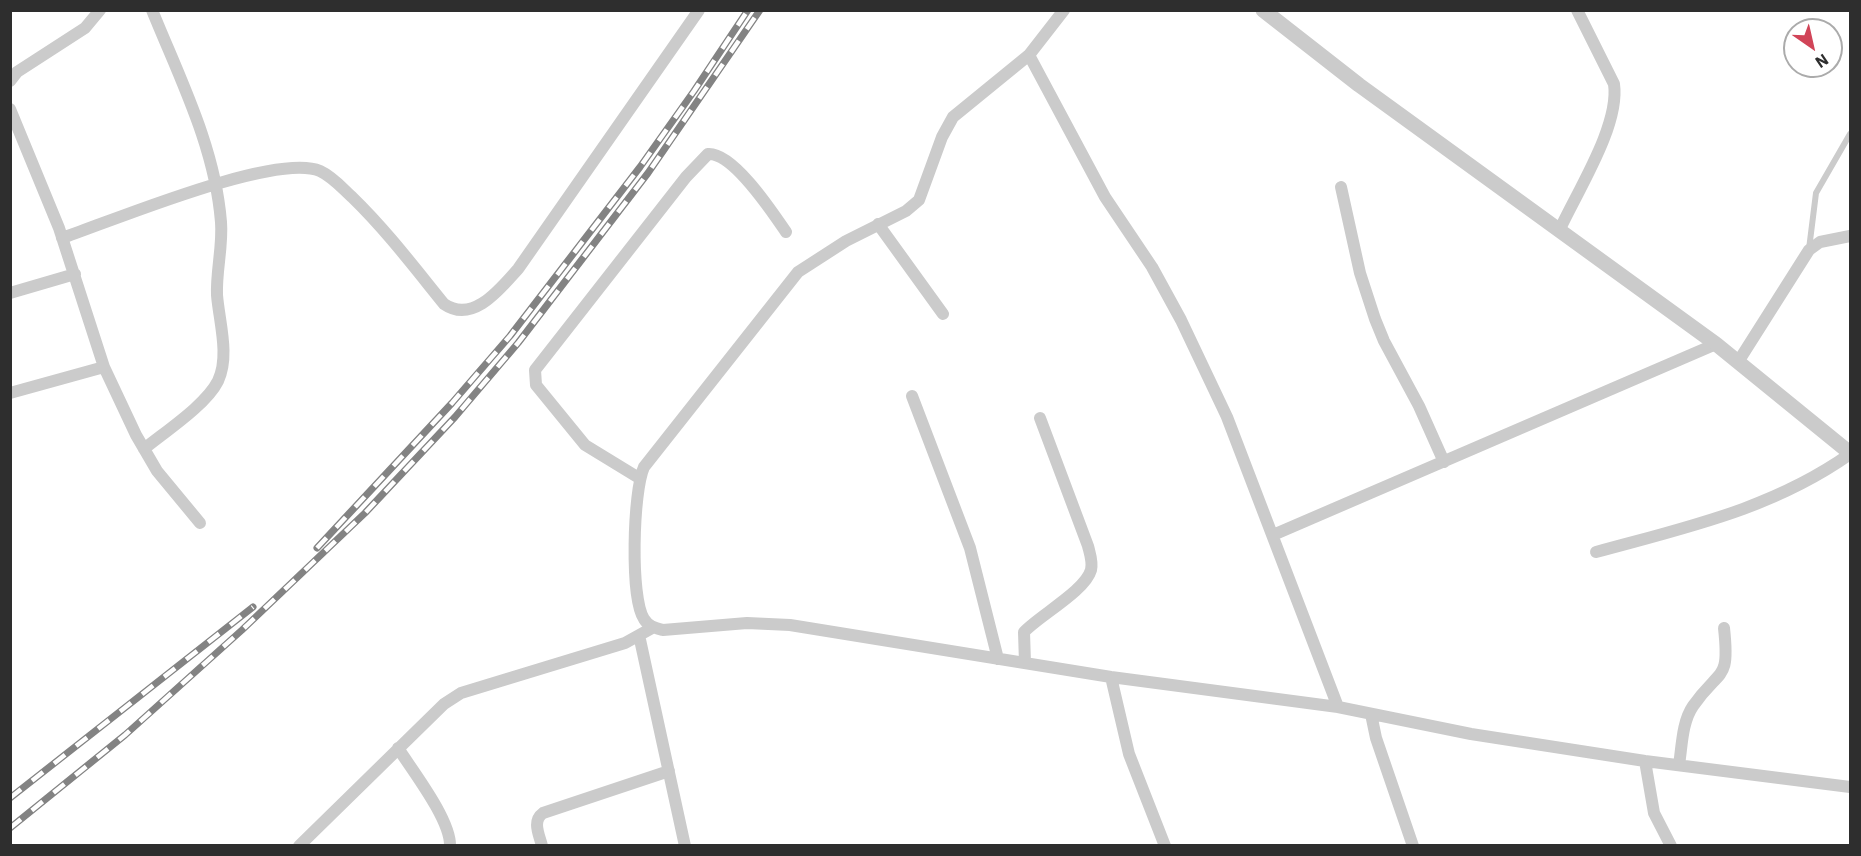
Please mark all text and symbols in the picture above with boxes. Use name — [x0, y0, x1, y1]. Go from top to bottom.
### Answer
north arrow — [1783, 18, 1843, 78]
text: N — [1812, 50, 1832, 73]

